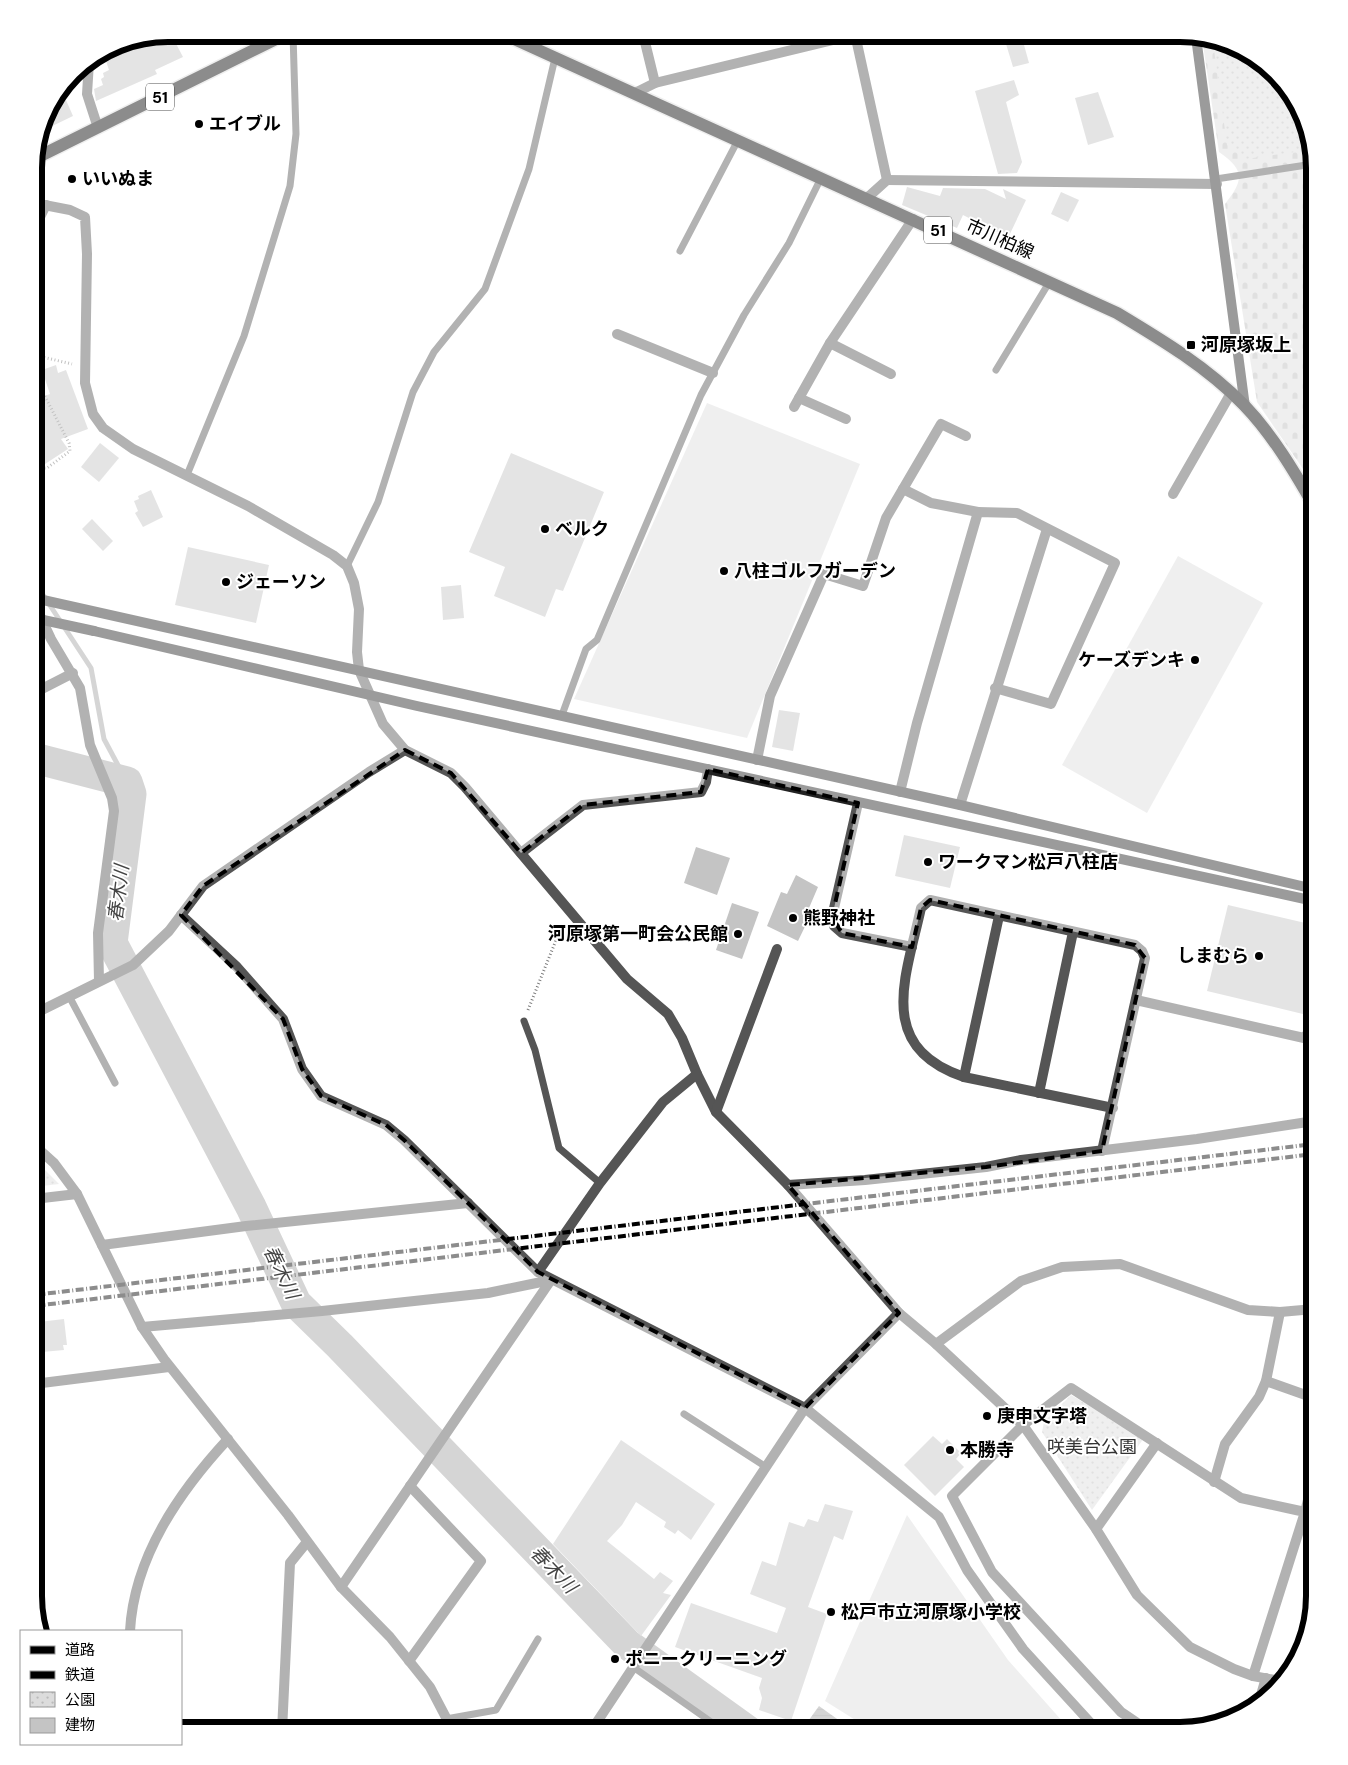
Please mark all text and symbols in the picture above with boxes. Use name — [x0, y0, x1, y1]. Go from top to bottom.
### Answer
road number: 51 — [146, 84, 174, 110]
place label: エイブル — [209, 112, 281, 136]
marker: エイブル — [193, 118, 205, 130]
place label: いいぬま — [82, 167, 154, 191]
marker: いいぬま — [66, 173, 78, 185]
street label: 市川柏線 — [962, 213, 1038, 265]
road number: 51 — [924, 216, 952, 244]
place label: 河原塚坂上 — [1201, 333, 1291, 357]
marker: 河原塚坂上 — [1185, 339, 1197, 351]
place label: ベルク — [555, 517, 609, 541]
marker: ベルク — [539, 523, 551, 535]
place label: 八柱ゴルフガーデン — [734, 559, 896, 583]
marker: 八柱ゴルフガーデン — [718, 565, 730, 577]
place label: ジェーソン — [236, 570, 326, 594]
marker: ジェーソン — [220, 576, 232, 588]
place label: ケーズデンキ — [1078, 648, 1185, 672]
marker: ケーズデンキ — [1189, 654, 1201, 666]
place label: ワークマン松戸八柱店 — [938, 850, 1118, 874]
marker: ワークマン松戸八柱店 — [922, 856, 934, 868]
water label: 春木川 — [103, 861, 135, 923]
place label: 熊野神社 — [803, 906, 875, 930]
marker: 熊野神社 — [787, 912, 799, 924]
place label: 河原塚第一町会公民館 — [548, 922, 728, 946]
marker: 河原塚第一町会公民館 — [732, 928, 744, 940]
place label: しまむら — [1177, 944, 1249, 968]
marker: しまむら — [1253, 950, 1265, 962]
water label: 春木川 — [258, 1241, 306, 1305]
place label: 庚申文字塔 — [997, 1404, 1087, 1428]
marker: 庚申文字塔 — [981, 1410, 993, 1422]
park label: 咲美台公園 — [1047, 1435, 1137, 1459]
place label: 本勝寺 — [960, 1438, 1014, 1462]
marker: 本勝寺 — [944, 1444, 956, 1456]
water label: 春木川 — [525, 1540, 584, 1600]
place label: 松戸市立河原塚小学校 — [841, 1600, 1021, 1624]
marker: 松戸市立河原塚小学校 — [825, 1606, 837, 1618]
legend — [20, 1630, 182, 1745]
text: 道路 — [65, 1640, 95, 1660]
place label: ポニークリーニング — [625, 1647, 787, 1671]
marker: ポニークリーニング — [609, 1653, 621, 1665]
text: 鉄道 — [65, 1665, 95, 1685]
text: 公園 — [65, 1690, 95, 1710]
text: 建物 — [65, 1715, 95, 1735]

